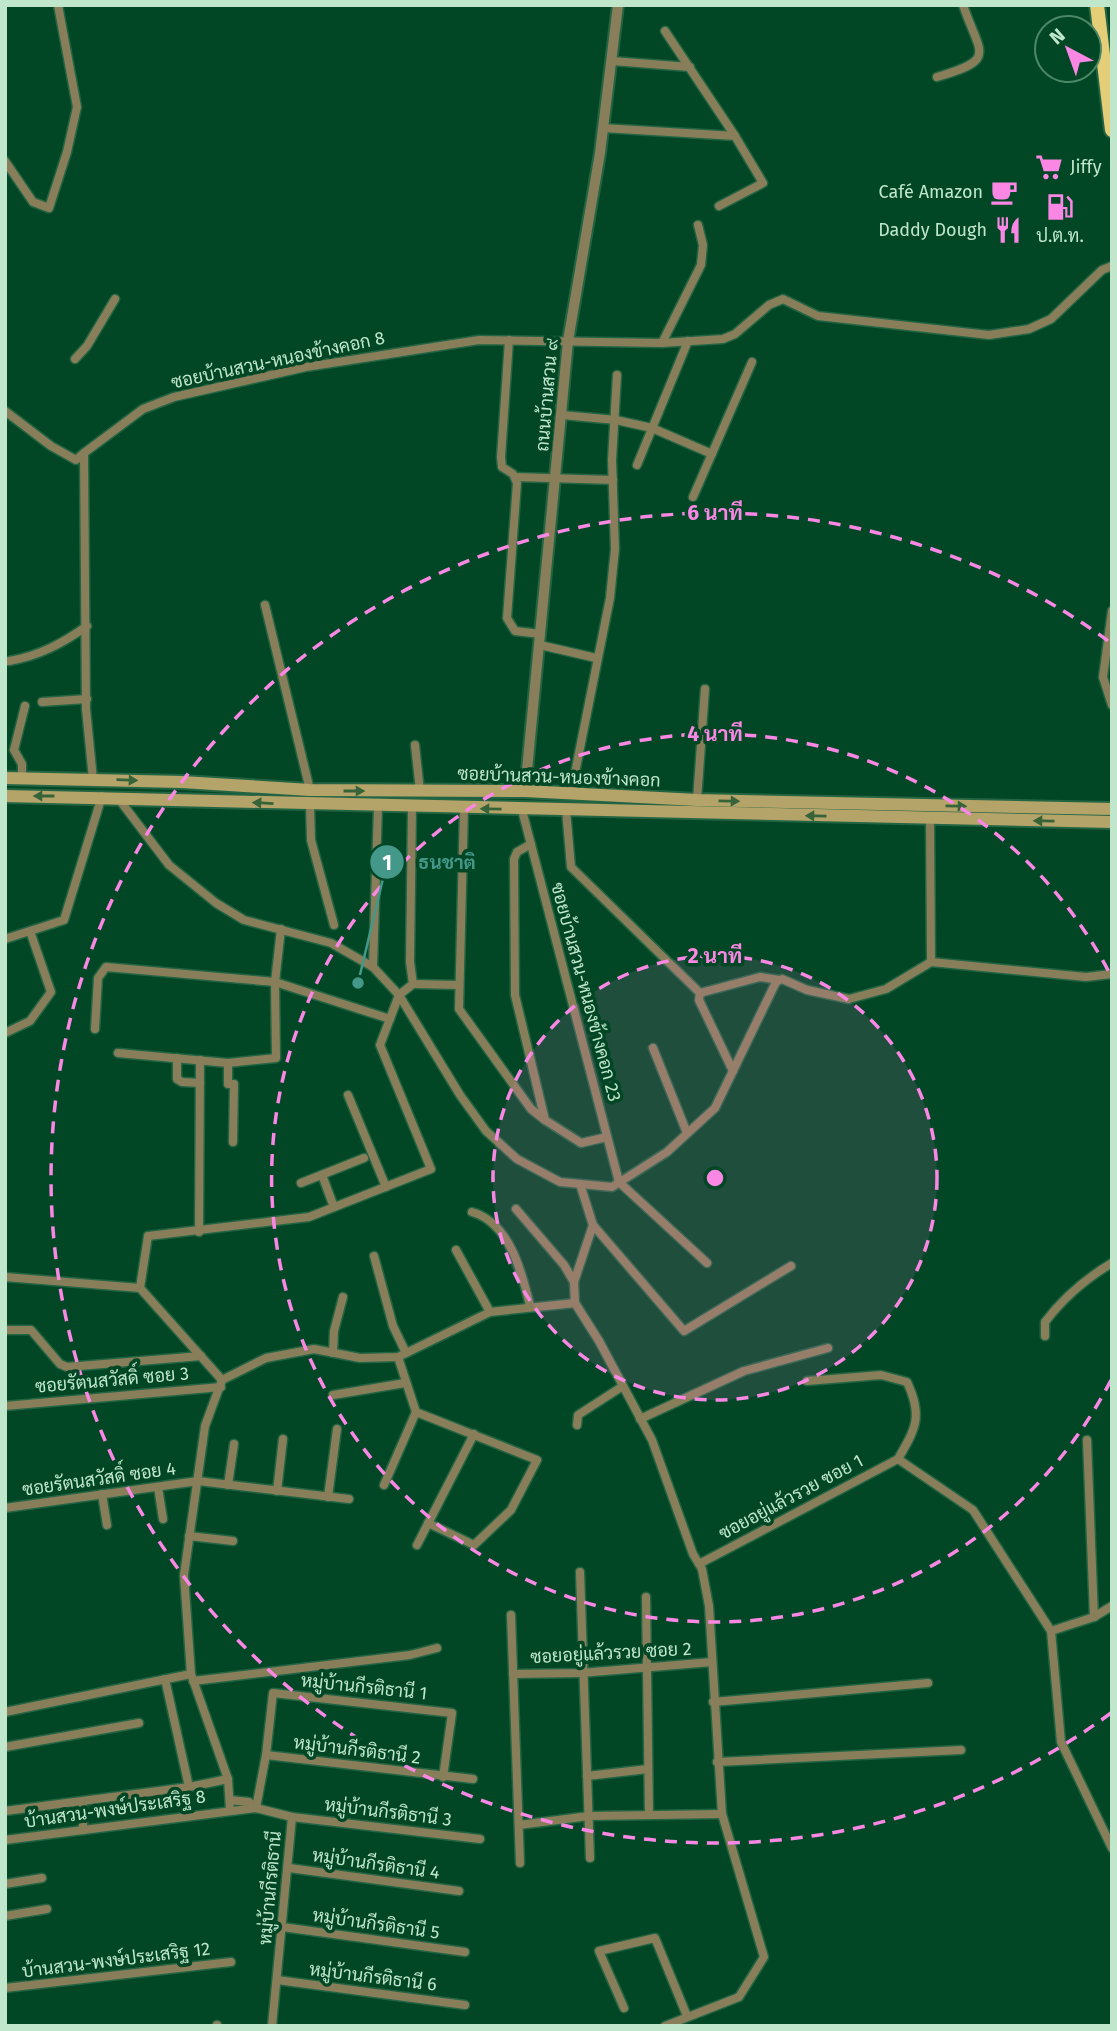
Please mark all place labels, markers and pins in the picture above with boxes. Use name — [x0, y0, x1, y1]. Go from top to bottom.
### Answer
supermarket icon: Jiffy — [1034, 152, 1064, 182]
place label: Jiffy — [1070, 156, 1102, 178]
cafe icon: Café Amazon — [989, 177, 1019, 207]
place label: Café Amazon — [879, 181, 983, 203]
fuel station icon: ป.ต.ท. — [1045, 192, 1075, 222]
restaurant icon: Daddy Dough — [993, 215, 1023, 245]
place label: Daddy Dough — [878, 219, 987, 241]
place label: ป.ต.ท. — [1036, 225, 1084, 247]
callout: ธนชาติ — [369, 842, 490, 882]
centre of rings — [703, 1166, 727, 1190]

